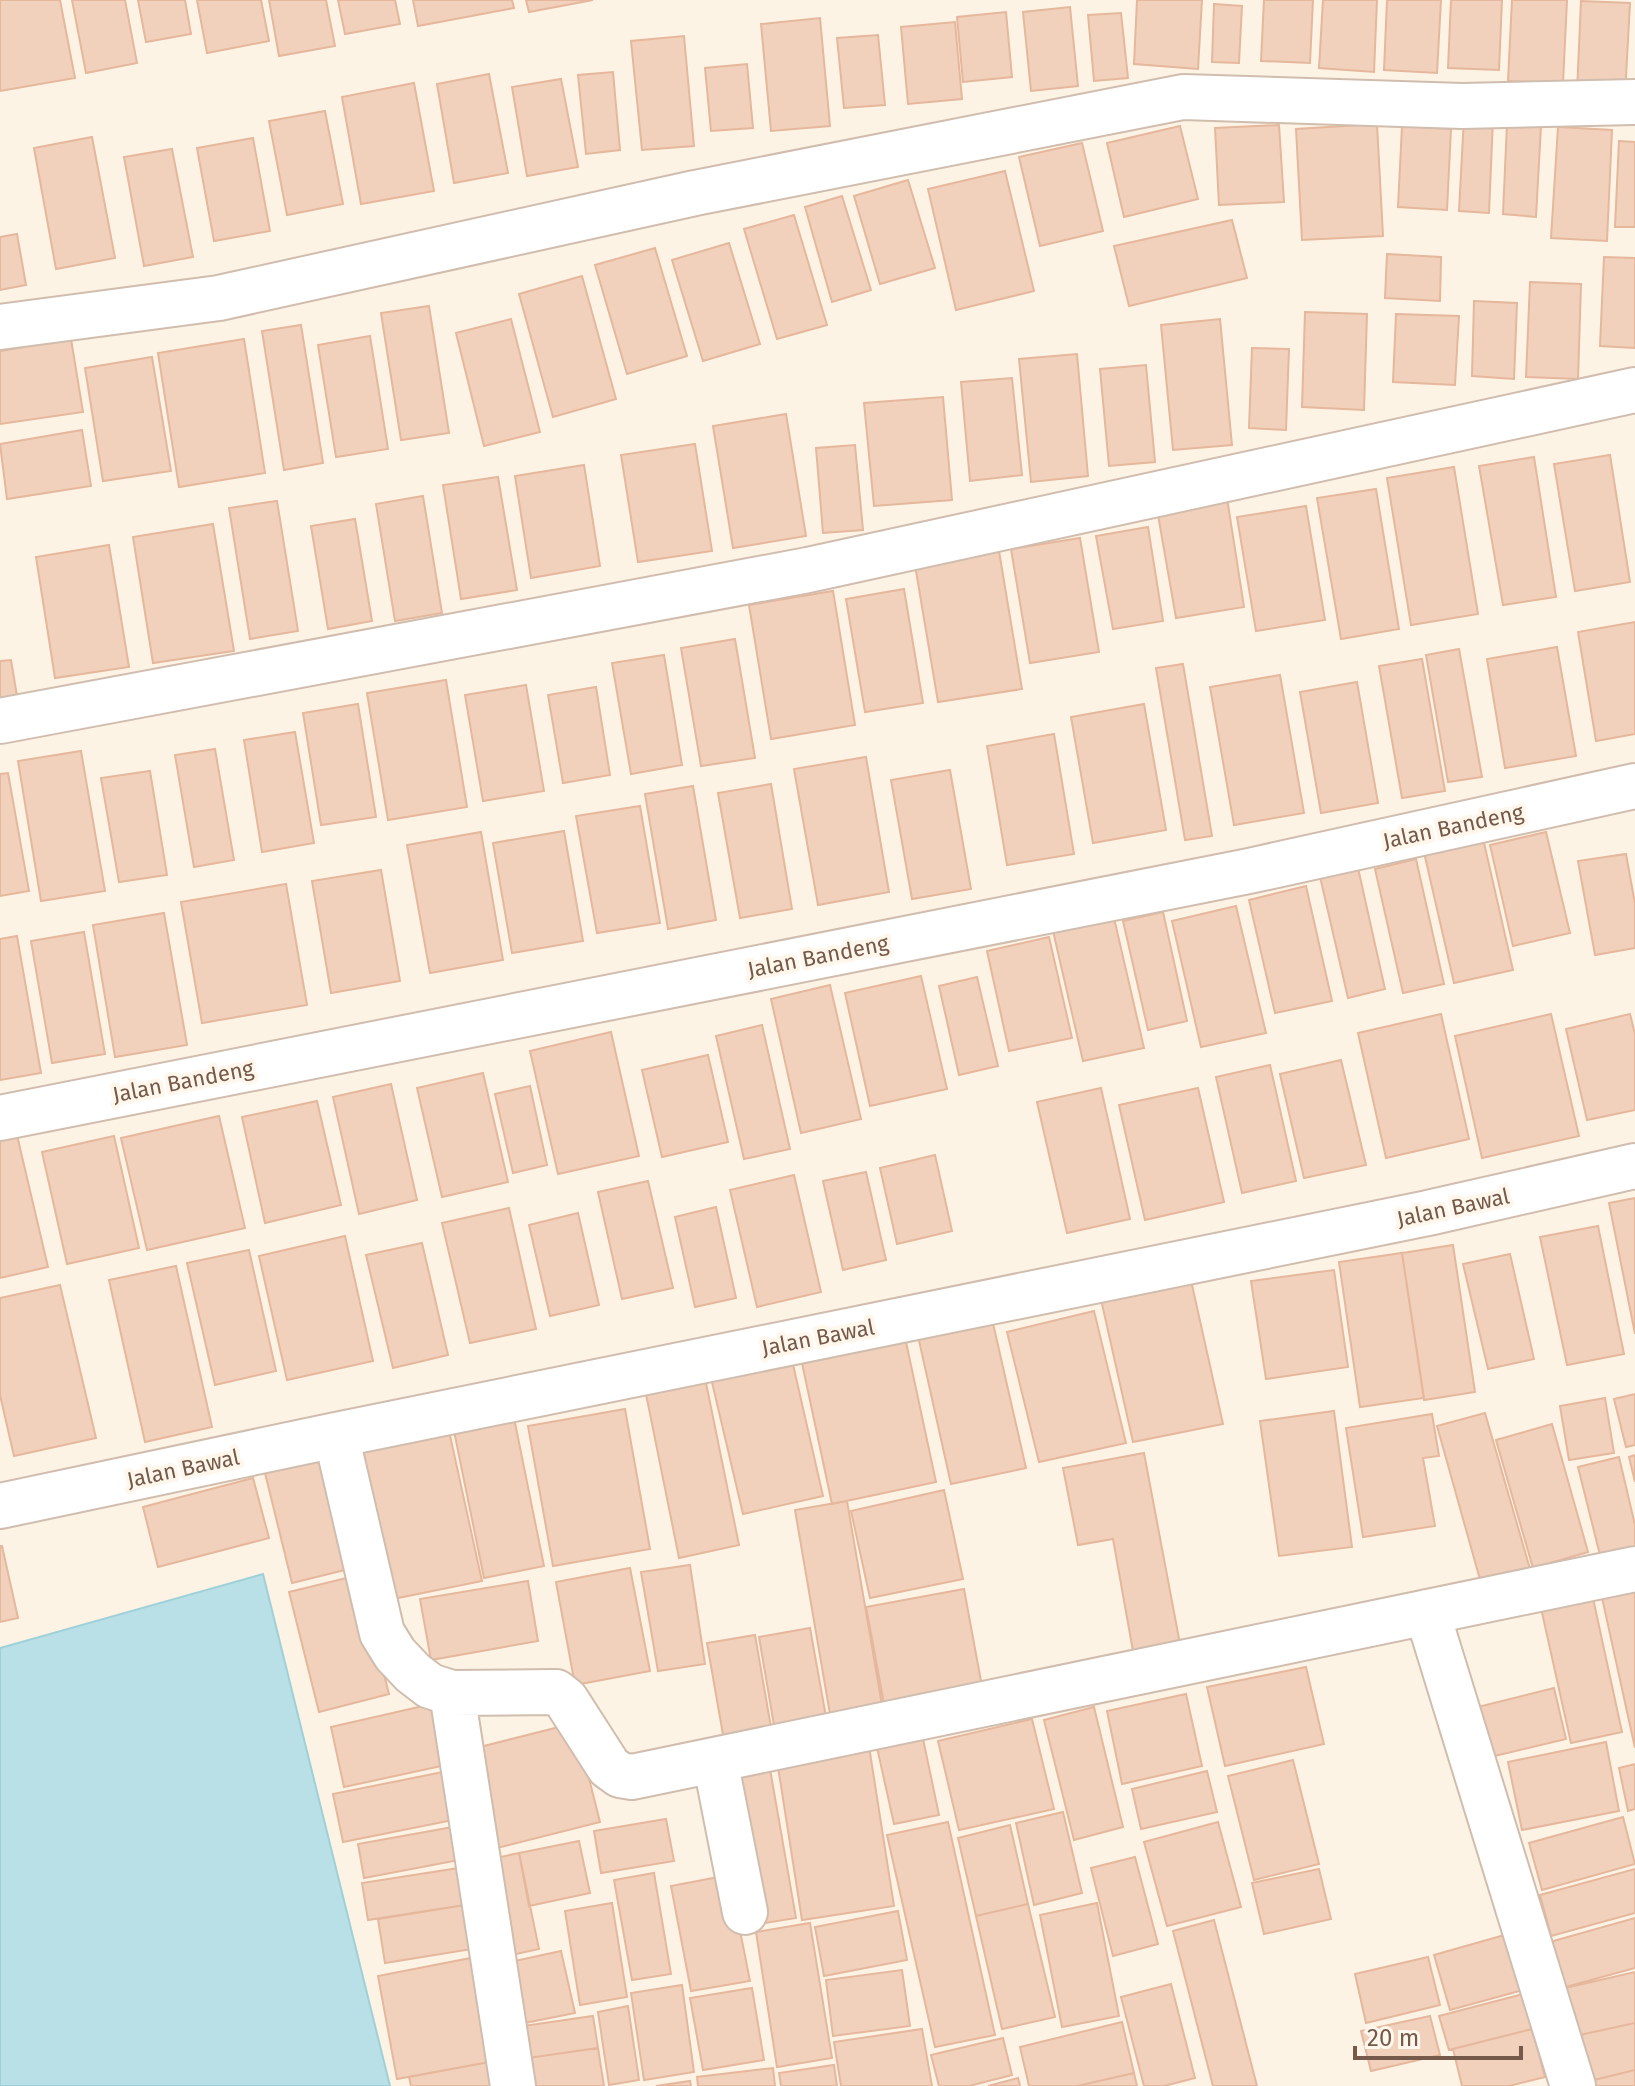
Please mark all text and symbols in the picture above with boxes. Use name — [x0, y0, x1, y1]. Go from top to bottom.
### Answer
street label: Jalan Bandeng — [1380, 798, 1526, 855]
street label: Jalan Bandeng — [745, 929, 892, 983]
street label: Jalan Bandeng — [110, 1054, 257, 1108]
street label: Jalan Bawal — [1394, 1182, 1512, 1233]
street label: Jalan Bawal — [759, 1313, 877, 1362]
street label: Jalan Bawal — [124, 1443, 242, 1494]
scale bar — [1355, 2010, 1521, 2060]
text: 20 m — [1367, 2024, 1419, 2052]

